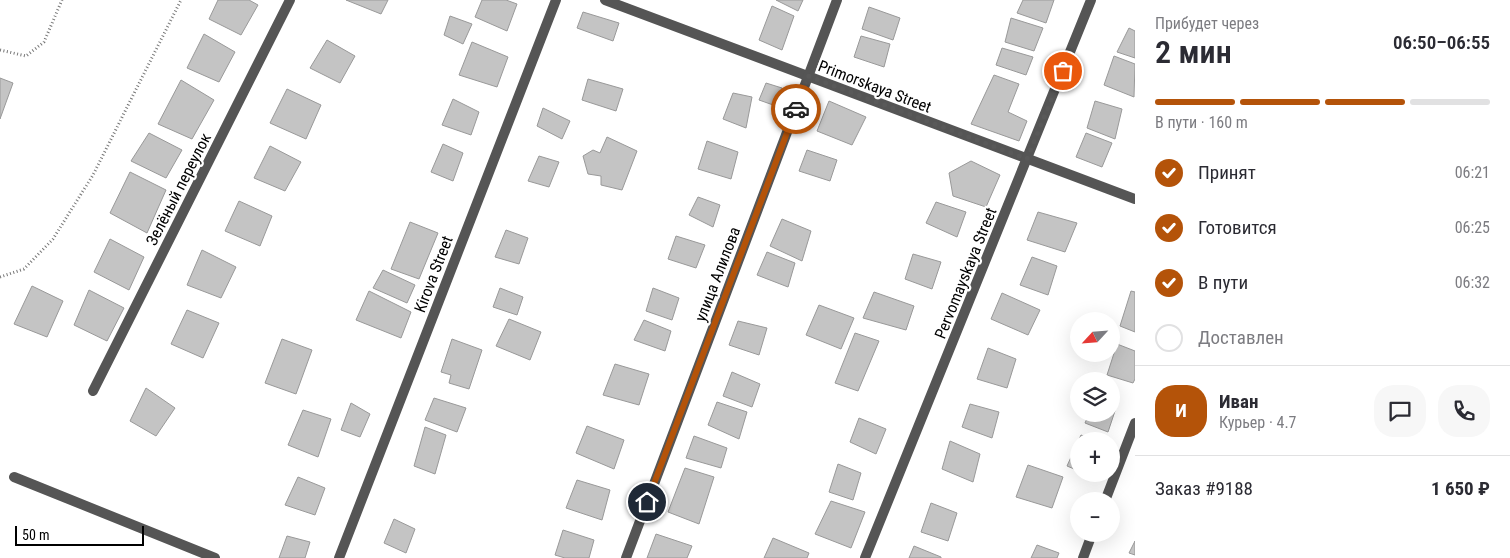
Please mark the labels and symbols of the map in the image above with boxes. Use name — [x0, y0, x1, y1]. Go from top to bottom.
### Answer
pin — [1042, 50, 1084, 92]
street label: Primorskaya Street — [815, 56, 934, 117]
courier — [771, 84, 821, 134]
street label: Зелёный переулок — [142, 130, 215, 249]
street label: Pervomayskaya Street — [930, 205, 1001, 342]
street label: улица Алилова — [691, 224, 744, 324]
street label: Kirova Street — [410, 233, 457, 315]
north arrow — [1070, 312, 1120, 362]
pin — [626, 481, 668, 523]
scale bar — [15, 523, 144, 546]

